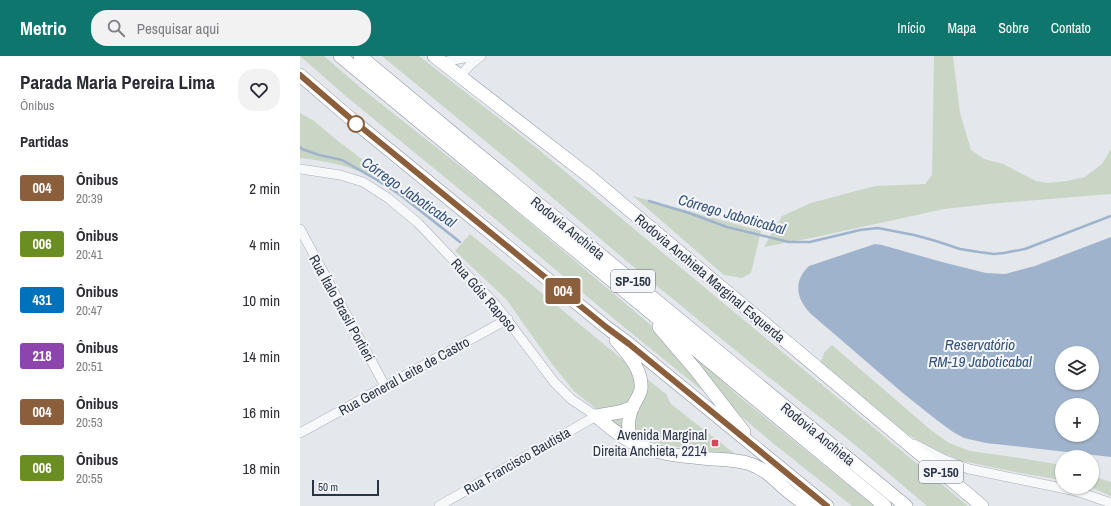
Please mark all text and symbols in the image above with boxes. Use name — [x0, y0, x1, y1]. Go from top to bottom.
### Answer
search box — [91, 10, 371, 46]
text: Metrio — [20, 15, 67, 41]
icon: search — [105, 17, 127, 39]
text: Pesquisar aqui — [137, 18, 220, 39]
text: Início — [897, 19, 925, 37]
text: Mapa — [947, 19, 976, 37]
text: Sobre — [998, 19, 1029, 37]
text: Contato — [1051, 19, 1091, 37]
text: Parada Maria Pereira Lima — [20, 69, 215, 95]
button: heart — [238, 69, 280, 111]
text: Ônibus — [20, 97, 54, 114]
unlabelled marker — [347, 115, 365, 133]
text: Partidas — [20, 131, 69, 152]
water label: Córrego Jaboticabal — [358, 152, 461, 233]
text: Ônibus — [76, 169, 118, 190]
text: 2 min — [249, 178, 280, 199]
text: 004 — [32, 179, 52, 197]
water label: Córrego Jaboticabal — [676, 189, 788, 239]
text: 20:39 — [76, 190, 103, 207]
street label: Rodovia Anchieta — [527, 192, 609, 264]
street label: Rodovia Anchieta Marginal Esquerda — [631, 210, 789, 347]
text: Ônibus — [76, 225, 118, 246]
text: 4 min — [249, 234, 280, 255]
text: 006 — [32, 235, 52, 253]
text: 20:41 — [76, 246, 103, 263]
street label: Rua Ítalo Brasil Portieri — [305, 251, 379, 365]
street label: Rua Góis Raposo — [447, 255, 521, 335]
road number: SP-150 — [611, 270, 655, 292]
line badge: 004 — [540, 278, 586, 304]
text: Ônibus — [76, 281, 118, 302]
text: 004 — [553, 282, 573, 300]
text: 10 min — [242, 290, 280, 311]
text: 431 — [32, 291, 52, 309]
text: 20:47 — [76, 302, 103, 319]
street label: Rua General Leite de Castro — [335, 333, 473, 419]
water label: Reservatório RM-19 Jaboticabal — [928, 334, 1032, 372]
text: Ônibus — [76, 337, 118, 358]
text: 14 min — [242, 346, 280, 367]
map controls — [1055, 346, 1099, 494]
button: layers — [1055, 346, 1099, 390]
text: 218 — [32, 347, 52, 365]
text: 20:51 — [76, 358, 103, 375]
text: Ônibus — [76, 393, 118, 414]
street label: Rodovia Anchieta — [777, 398, 859, 470]
button: + — [1055, 398, 1099, 442]
text: 16 min — [242, 402, 280, 423]
text: 004 — [32, 403, 52, 421]
text: 20:53 — [76, 414, 103, 431]
street label: Rua Francisco Bautista — [461, 423, 574, 499]
place label: Avenida Marginal Direita Anchieta, 2214 — [593, 426, 708, 460]
marker: Avenida Marginal Direita Anchieta, 2214 — [710, 438, 720, 448]
text: Ônibus — [76, 449, 118, 470]
button: − — [1055, 450, 1099, 494]
text: 18 min — [242, 458, 280, 479]
text: 006 — [32, 459, 52, 477]
road number: SP-150 — [919, 461, 963, 483]
text: 20:55 — [76, 470, 103, 487]
scale bar — [312, 478, 379, 497]
text: 50 m — [318, 480, 338, 494]

